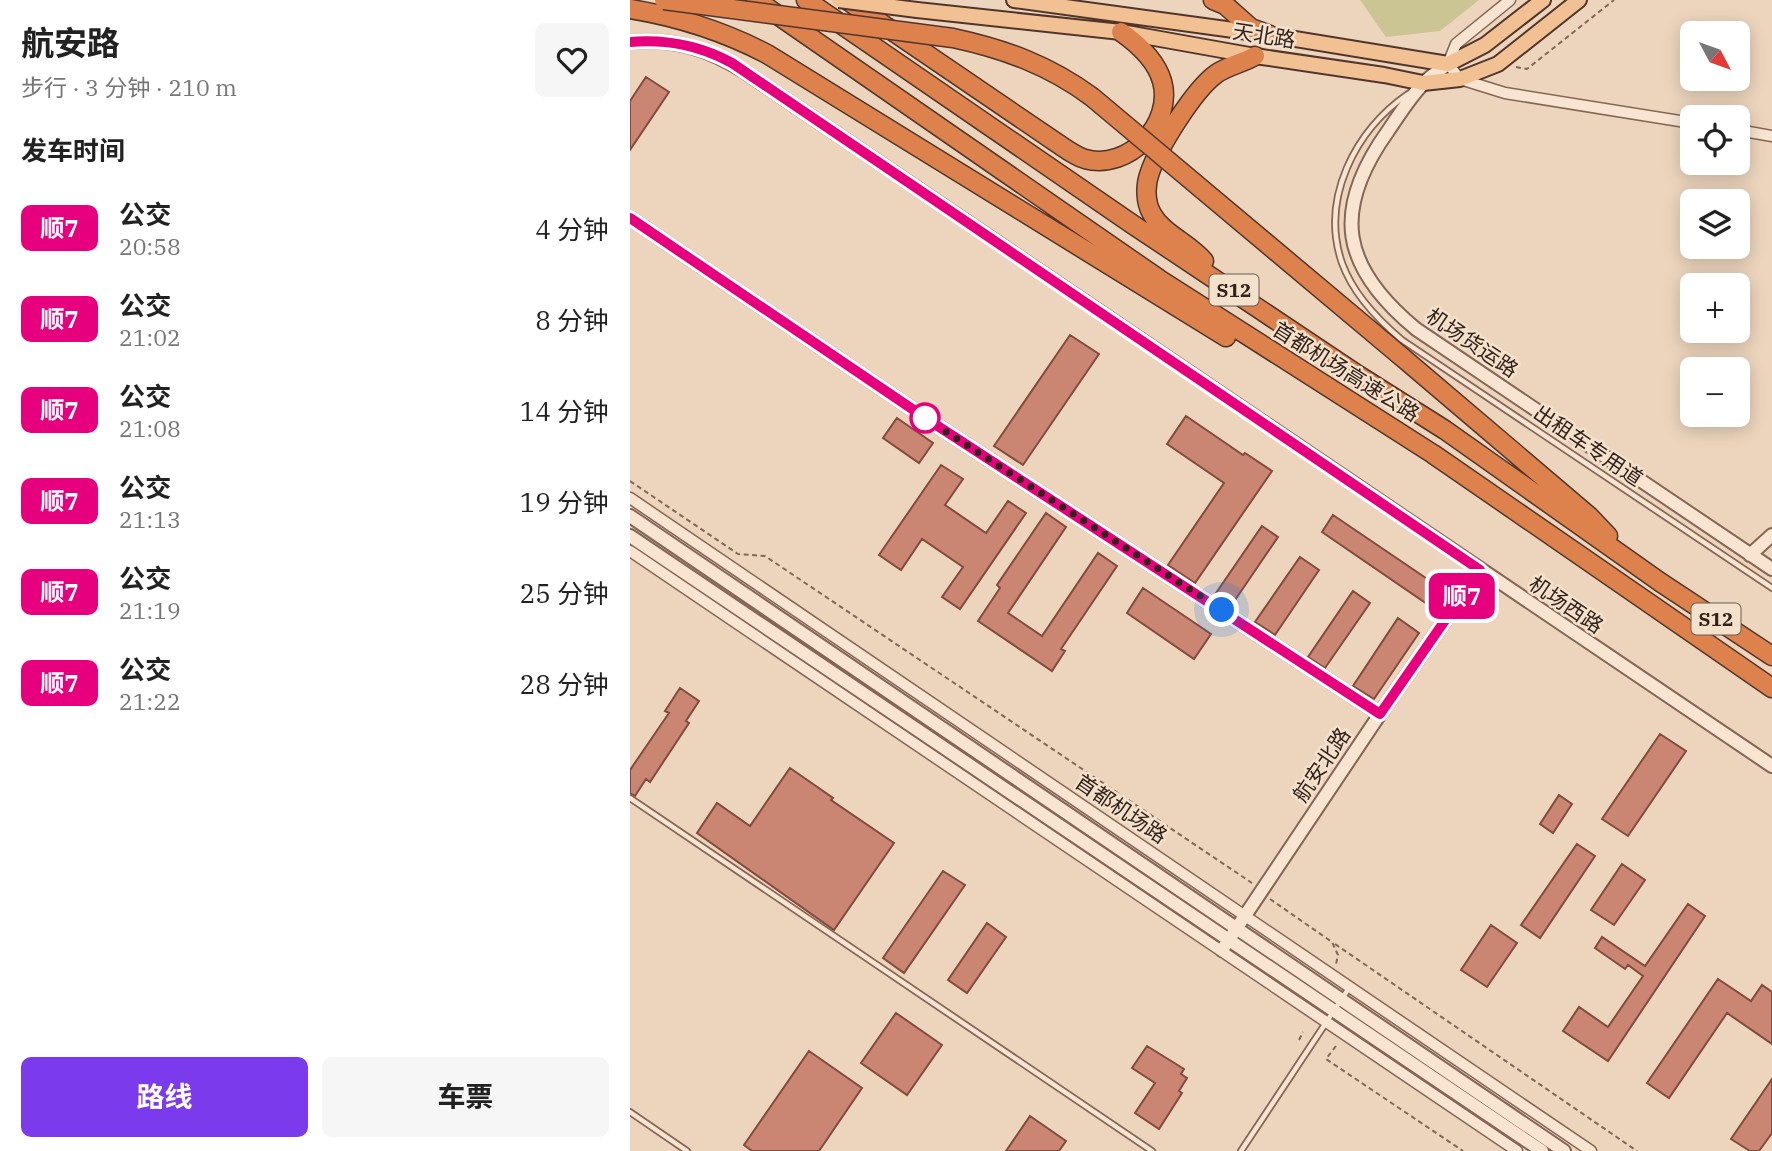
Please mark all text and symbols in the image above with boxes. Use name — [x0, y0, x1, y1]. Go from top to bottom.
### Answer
street label: 天北路 — [1231, 16, 1297, 54]
text: 航安路 — [21, 21, 120, 64]
north arrow — [1680, 21, 1750, 91]
map controls — [1680, 21, 1750, 427]
button: heart — [535, 23, 609, 97]
text: 步行 · 3 分钟 · 210 m — [21, 72, 237, 102]
button: locate — [1680, 105, 1750, 175]
text: 发车时间 — [21, 133, 125, 167]
button: layers — [1680, 189, 1750, 259]
text: 公交 — [119, 197, 171, 231]
text: 顺7 — [40, 212, 79, 244]
text: 4 分钟 — [535, 212, 609, 246]
text: 20:58 — [119, 231, 181, 261]
button: + — [1680, 273, 1750, 343]
road number: S12 — [1210, 274, 1258, 306]
text: 公交 — [119, 288, 171, 322]
street label: 机场货运路 — [1421, 301, 1524, 383]
text: 顺7 — [40, 303, 79, 335]
text: 8 分钟 — [535, 303, 609, 337]
street label: 首都机场高速公路 — [1268, 315, 1425, 428]
text: 21:02 — [119, 322, 181, 352]
button: − — [1680, 357, 1750, 427]
text: 公交 — [119, 379, 171, 413]
text: 顺7 — [40, 394, 79, 426]
text: 14 分钟 — [520, 394, 609, 428]
street label: 出租车专用道 — [1529, 398, 1649, 492]
unlabelled marker — [910, 403, 940, 433]
text: 21:08 — [119, 413, 181, 443]
text: 公交 — [119, 470, 171, 504]
text: 顺7 — [40, 485, 79, 517]
text: 19 分钟 — [520, 485, 609, 519]
text: 21:13 — [119, 504, 181, 534]
text: 公交 — [119, 561, 171, 595]
street label: 机场西路 — [1524, 569, 1609, 639]
line badge: 顺7 — [1430, 573, 1494, 619]
text: 顺7 — [40, 576, 79, 608]
text: 25 分钟 — [520, 576, 609, 610]
text: 顺7 — [1443, 580, 1481, 612]
your location — [1204, 592, 1239, 627]
text: 21:19 — [119, 595, 181, 625]
road number: S12 — [1692, 604, 1740, 634]
text: 公交 — [119, 652, 171, 686]
text: 顺7 — [40, 667, 79, 699]
text: 28 分钟 — [520, 667, 609, 701]
text: 21:22 — [119, 686, 181, 716]
street label: 航安北路 — [1286, 722, 1356, 807]
street label: 首都机场路 — [1070, 767, 1173, 849]
button: 路线 — [21, 1057, 308, 1137]
button: 车票 — [322, 1057, 609, 1137]

